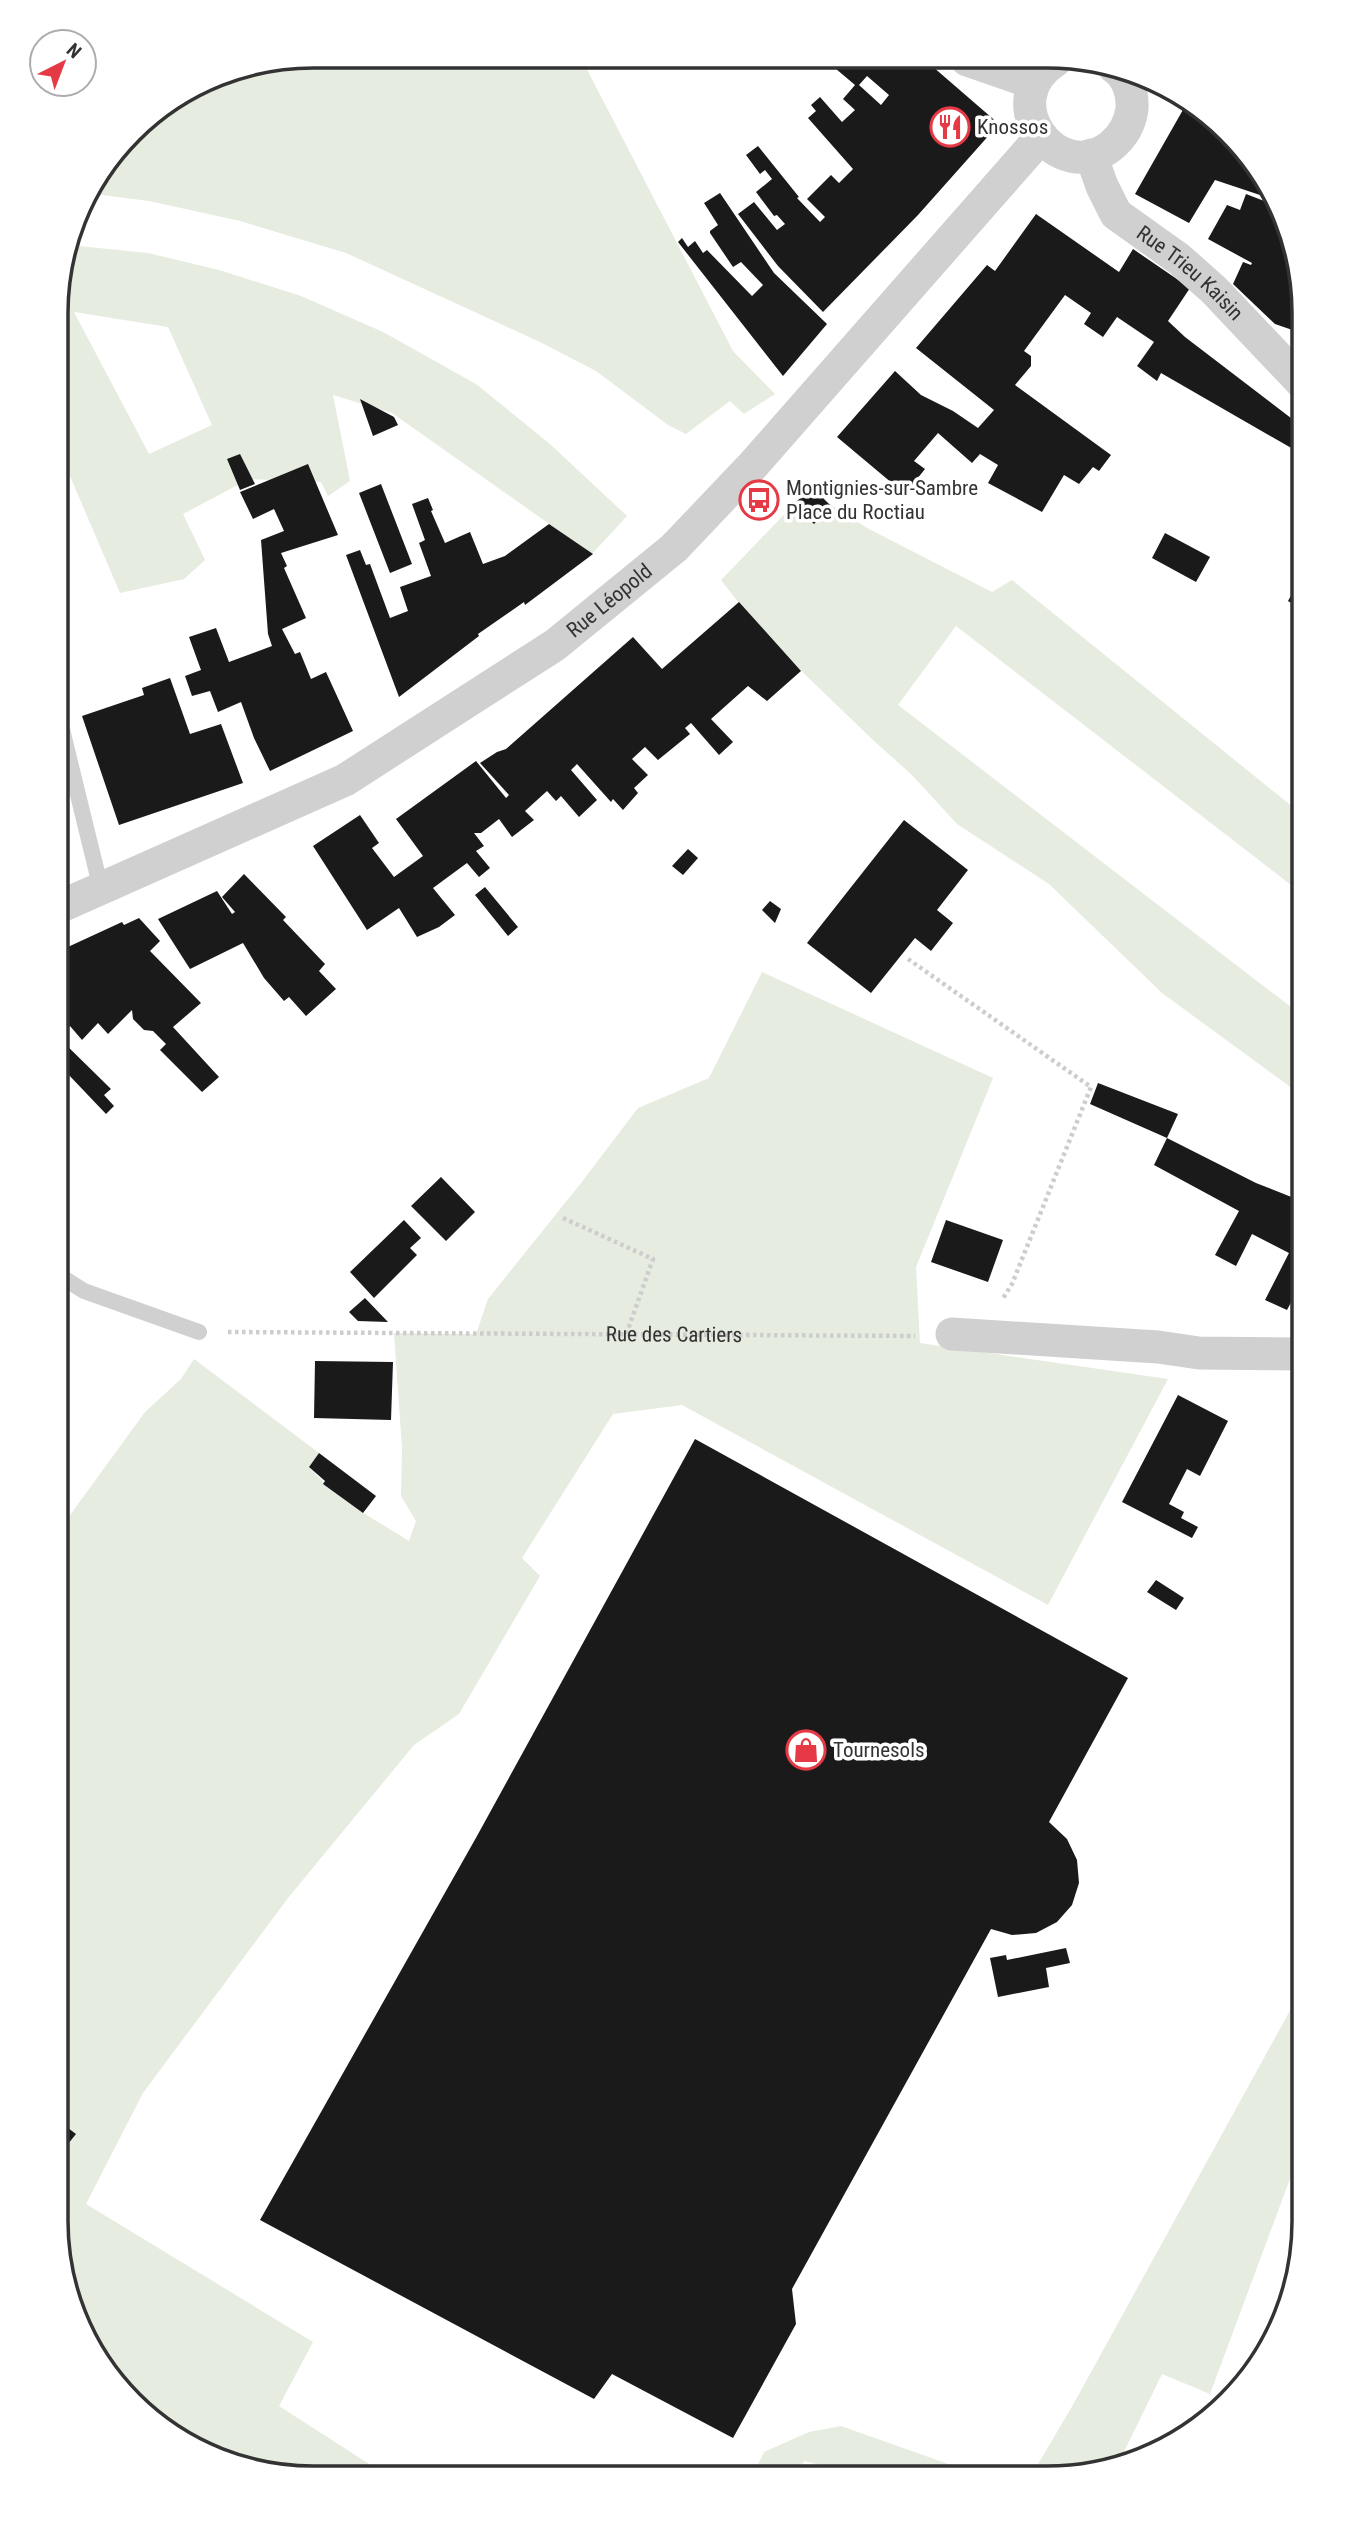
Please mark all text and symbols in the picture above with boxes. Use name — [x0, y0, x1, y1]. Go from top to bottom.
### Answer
north arrow — [28, 28, 98, 98]
text: N — [62, 38, 86, 63]
restaurant icon: Knossos — [929, 106, 971, 148]
place label: Knossos — [977, 115, 1048, 139]
street label: Rue Trieu Kaisin — [1132, 221, 1248, 325]
place label: Montignies-sur-Sambre Place du Roctiau — [786, 476, 978, 524]
bus stop icon: Montignies-sur-Sambre Place du Roctiau — [738, 479, 780, 521]
street label: Rue Léopold — [562, 559, 657, 642]
street label: Rue des Cartiers — [606, 1322, 742, 1347]
shop icon: Tournesols — [785, 1729, 827, 1771]
place label: Tournesols — [833, 1738, 925, 1762]

